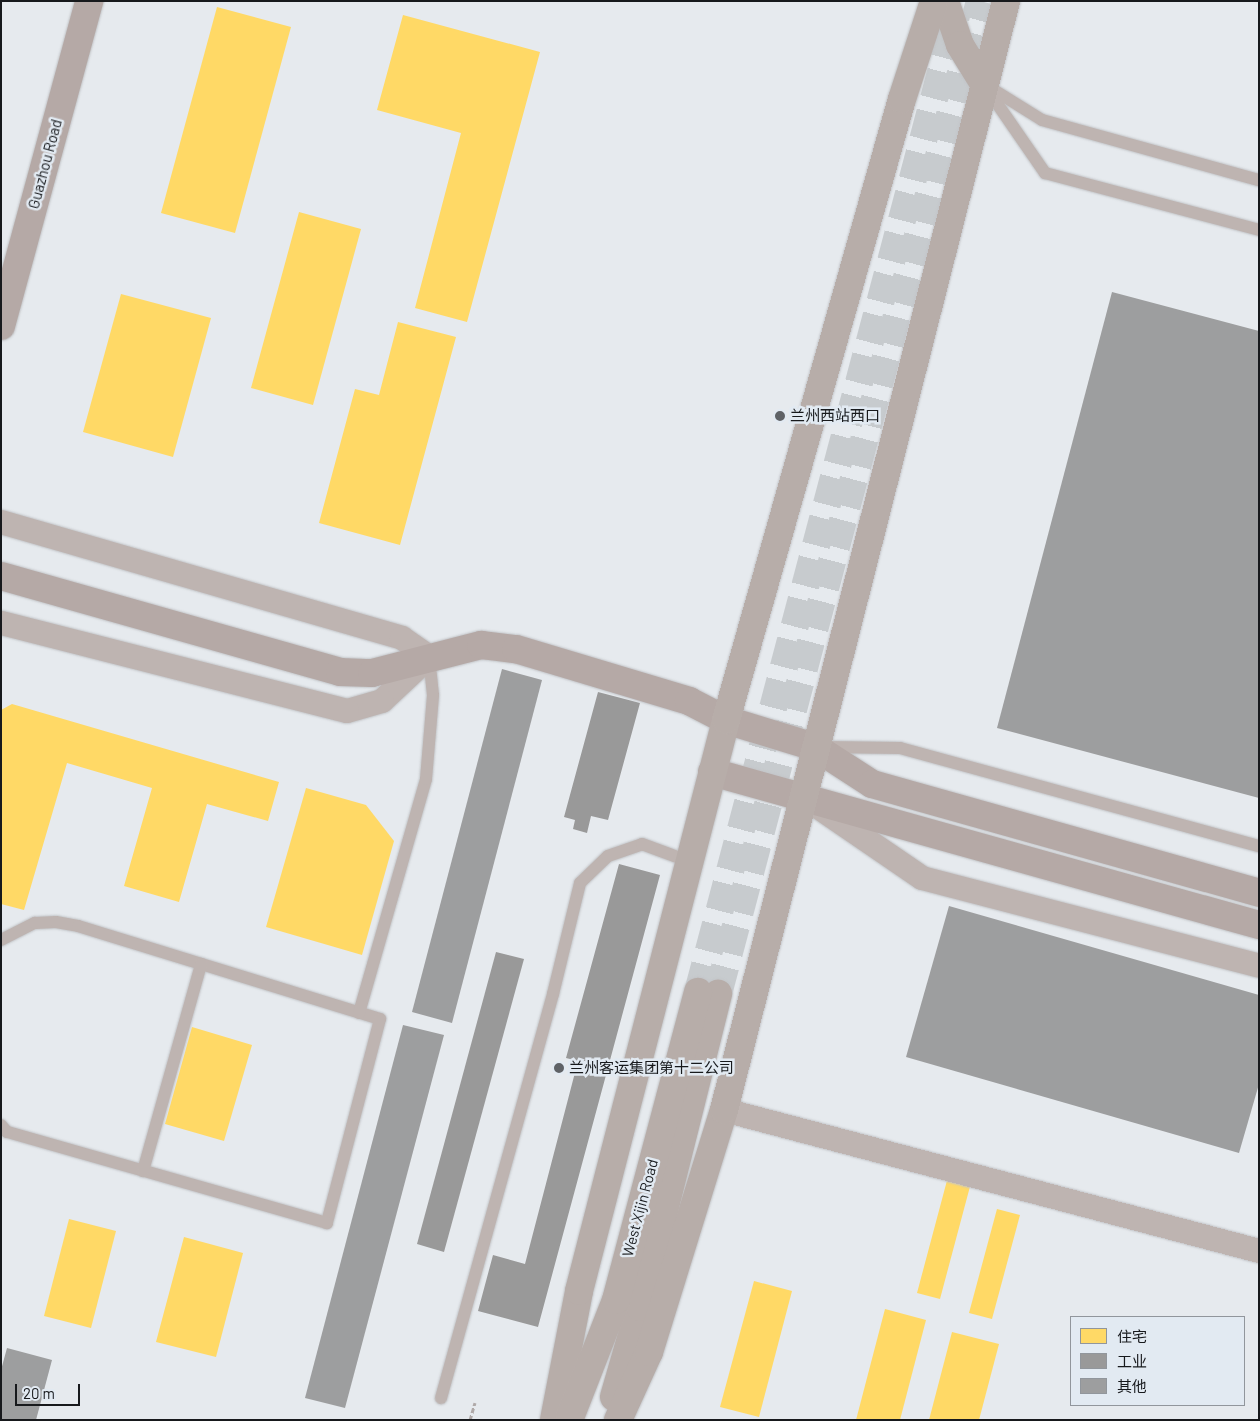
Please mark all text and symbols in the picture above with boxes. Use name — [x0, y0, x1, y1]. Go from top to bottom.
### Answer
street label: Guazhou Road — [24, 117, 66, 211]
place label: 兰州西站西口 — [790, 407, 880, 425]
marker: 兰州西站西口 — [774, 410, 786, 422]
place label: 兰州客运集团第十二公司 — [569, 1059, 734, 1077]
marker: 兰州客运集团第十二公司 — [553, 1062, 565, 1074]
street label: West Xijin Road — [618, 1157, 662, 1259]
legend — [1070, 1316, 1245, 1406]
text: 住宅 — [1117, 1327, 1147, 1345]
text: 工业 — [1117, 1352, 1147, 1370]
scale bar — [18, 1374, 82, 1406]
text: 其他 — [1117, 1377, 1147, 1395]
text: 20 m — [23, 1384, 55, 1402]

